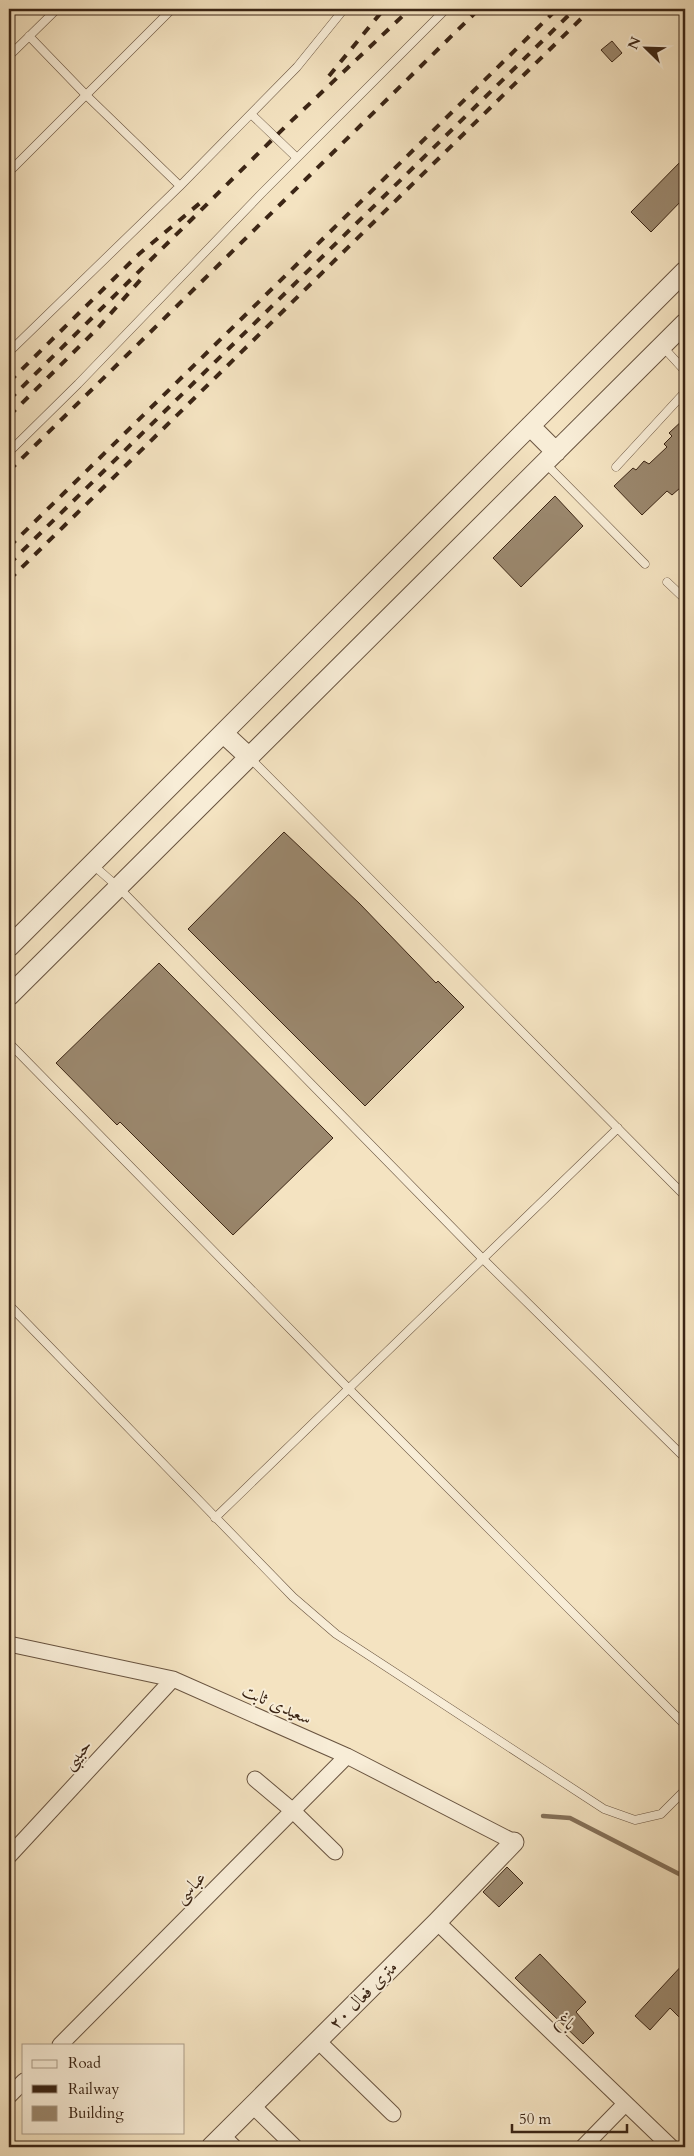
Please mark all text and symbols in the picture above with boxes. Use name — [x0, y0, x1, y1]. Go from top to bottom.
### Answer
north arrow — [622, 22, 672, 72]
text: N — [623, 34, 646, 52]
street label: سعیدی ثابت — [238, 1678, 316, 1731]
street label: حبیبی — [57, 1733, 99, 1777]
street label: عباسی — [169, 1866, 212, 1909]
street label: ۲۰ متری فعال — [323, 1955, 403, 2035]
street label: باغ — [550, 2006, 582, 2038]
legend — [22, 2044, 185, 2134]
text: Road — [68, 2053, 101, 2073]
text: Railway — [68, 2079, 119, 2099]
scale bar — [512, 2101, 626, 2133]
text: Building — [68, 2103, 124, 2123]
text: 50 m — [519, 2109, 551, 2129]

